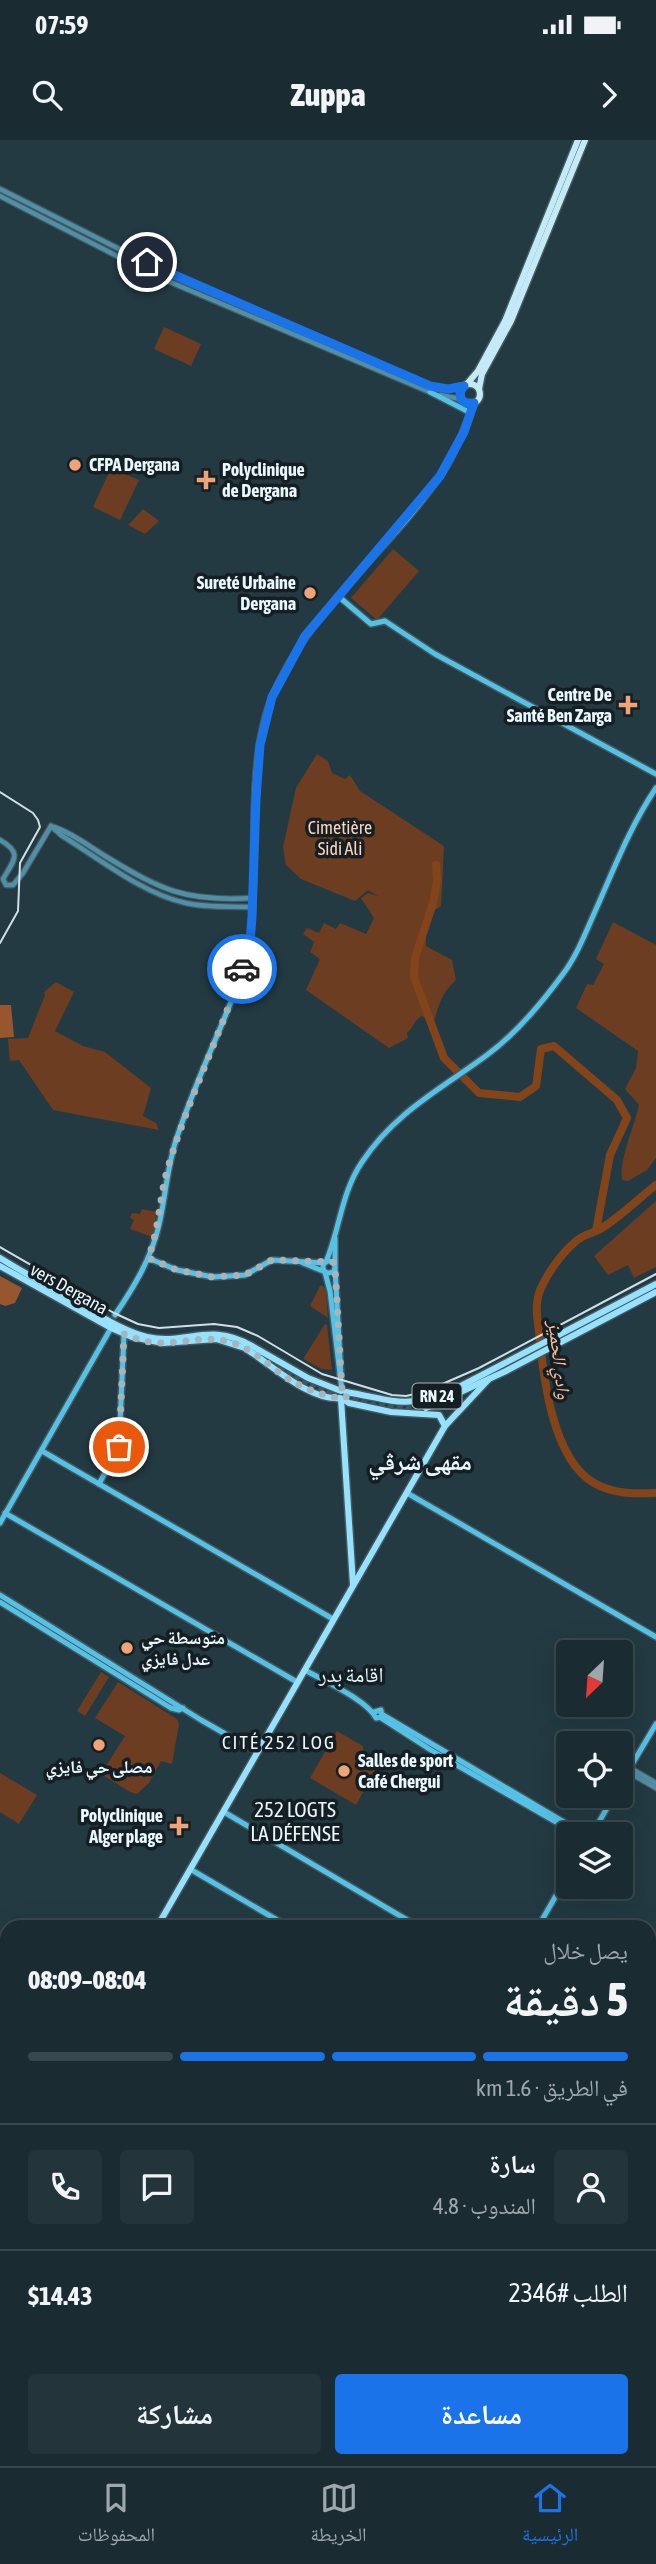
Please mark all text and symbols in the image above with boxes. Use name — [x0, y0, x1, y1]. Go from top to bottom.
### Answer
text: 07:59 — [35, 10, 89, 40]
icon: search — [28, 76, 66, 114]
text: Zuppa — [290, 76, 366, 113]
icon: forward — [590, 76, 628, 114]
pin — [117, 232, 177, 292]
icon: home — [128, 243, 166, 281]
place label: CFPA Dergana — [89, 454, 180, 475]
marker: CFPA Dergana — [67, 457, 83, 473]
place label: Polyclinique de Dergana — [222, 459, 305, 501]
marker: Polyclinique de Dergana — [196, 470, 216, 490]
place label: Sureté Urbaine Dergana — [197, 572, 296, 614]
marker: Sureté Urbaine Dergana — [302, 585, 318, 601]
place label: Centre De Santé Ben Zarga — [507, 684, 612, 726]
marker: Centre De Santé Ben Zarga — [618, 695, 638, 715]
park label: Cimetière Sidi Ali — [308, 817, 372, 859]
courier — [207, 934, 277, 1004]
icon: car — [223, 950, 261, 988]
street label: vers Dergana — [27, 1259, 112, 1318]
water label: وادي الحميز — [539, 1317, 576, 1401]
road number: RN 24 — [412, 1384, 462, 1408]
pin — [89, 1417, 149, 1477]
icon: bag — [100, 1428, 138, 1466]
district label: مقهى شرڨي — [368, 1448, 472, 1481]
place label: متوسطة حي عدل فايزي — [141, 1627, 225, 1673]
marker: متوسطة حي عدل فايزي — [119, 1640, 135, 1656]
north arrow — [556, 1640, 634, 1717]
map controls — [556, 1640, 633, 1899]
district label: اقامة بدر — [318, 1662, 383, 1687]
district label: CITÉ 252 LOG — [222, 1731, 336, 1753]
button: locate — [556, 1731, 633, 1808]
marker: مصلى حي فايزي — [91, 1737, 107, 1753]
place label: Salles de sport Café Chergui — [358, 1750, 454, 1792]
place label: مصلى حي فايزي — [45, 1756, 153, 1781]
marker: Salles de sport Café Chergui — [336, 1763, 352, 1779]
district label: 252 LOGTS LA DÉFENSE — [250, 1797, 340, 1845]
place label: Polyclinique Alger plage — [80, 1805, 163, 1847]
marker: Polyclinique Alger plage — [169, 1816, 189, 1836]
button: layers — [556, 1822, 633, 1899]
text: يصل خلال — [543, 1938, 628, 1964]
text: 08:04–08:09 — [28, 1965, 146, 1995]
text: 5 دقيقة — [503, 1973, 628, 2026]
text: في الطريق · 1.6 km — [476, 2075, 628, 2101]
text: سارة — [489, 2149, 536, 2179]
button: phone — [28, 2150, 102, 2224]
button: chat — [120, 2150, 194, 2224]
button: person — [554, 2150, 628, 2224]
text: المندوب · 4.8 — [433, 2193, 536, 2219]
text: الطلب #2346 — [508, 2278, 628, 2308]
text: $14.43 — [28, 2281, 92, 2311]
button: مشاركة — [28, 2374, 321, 2454]
button: مساعدة — [335, 2374, 628, 2454]
tab: المحفوظات — [78, 2479, 155, 2553]
tab: الخريطة — [311, 2479, 366, 2553]
tab: الرئيسية — [522, 2479, 578, 2553]

